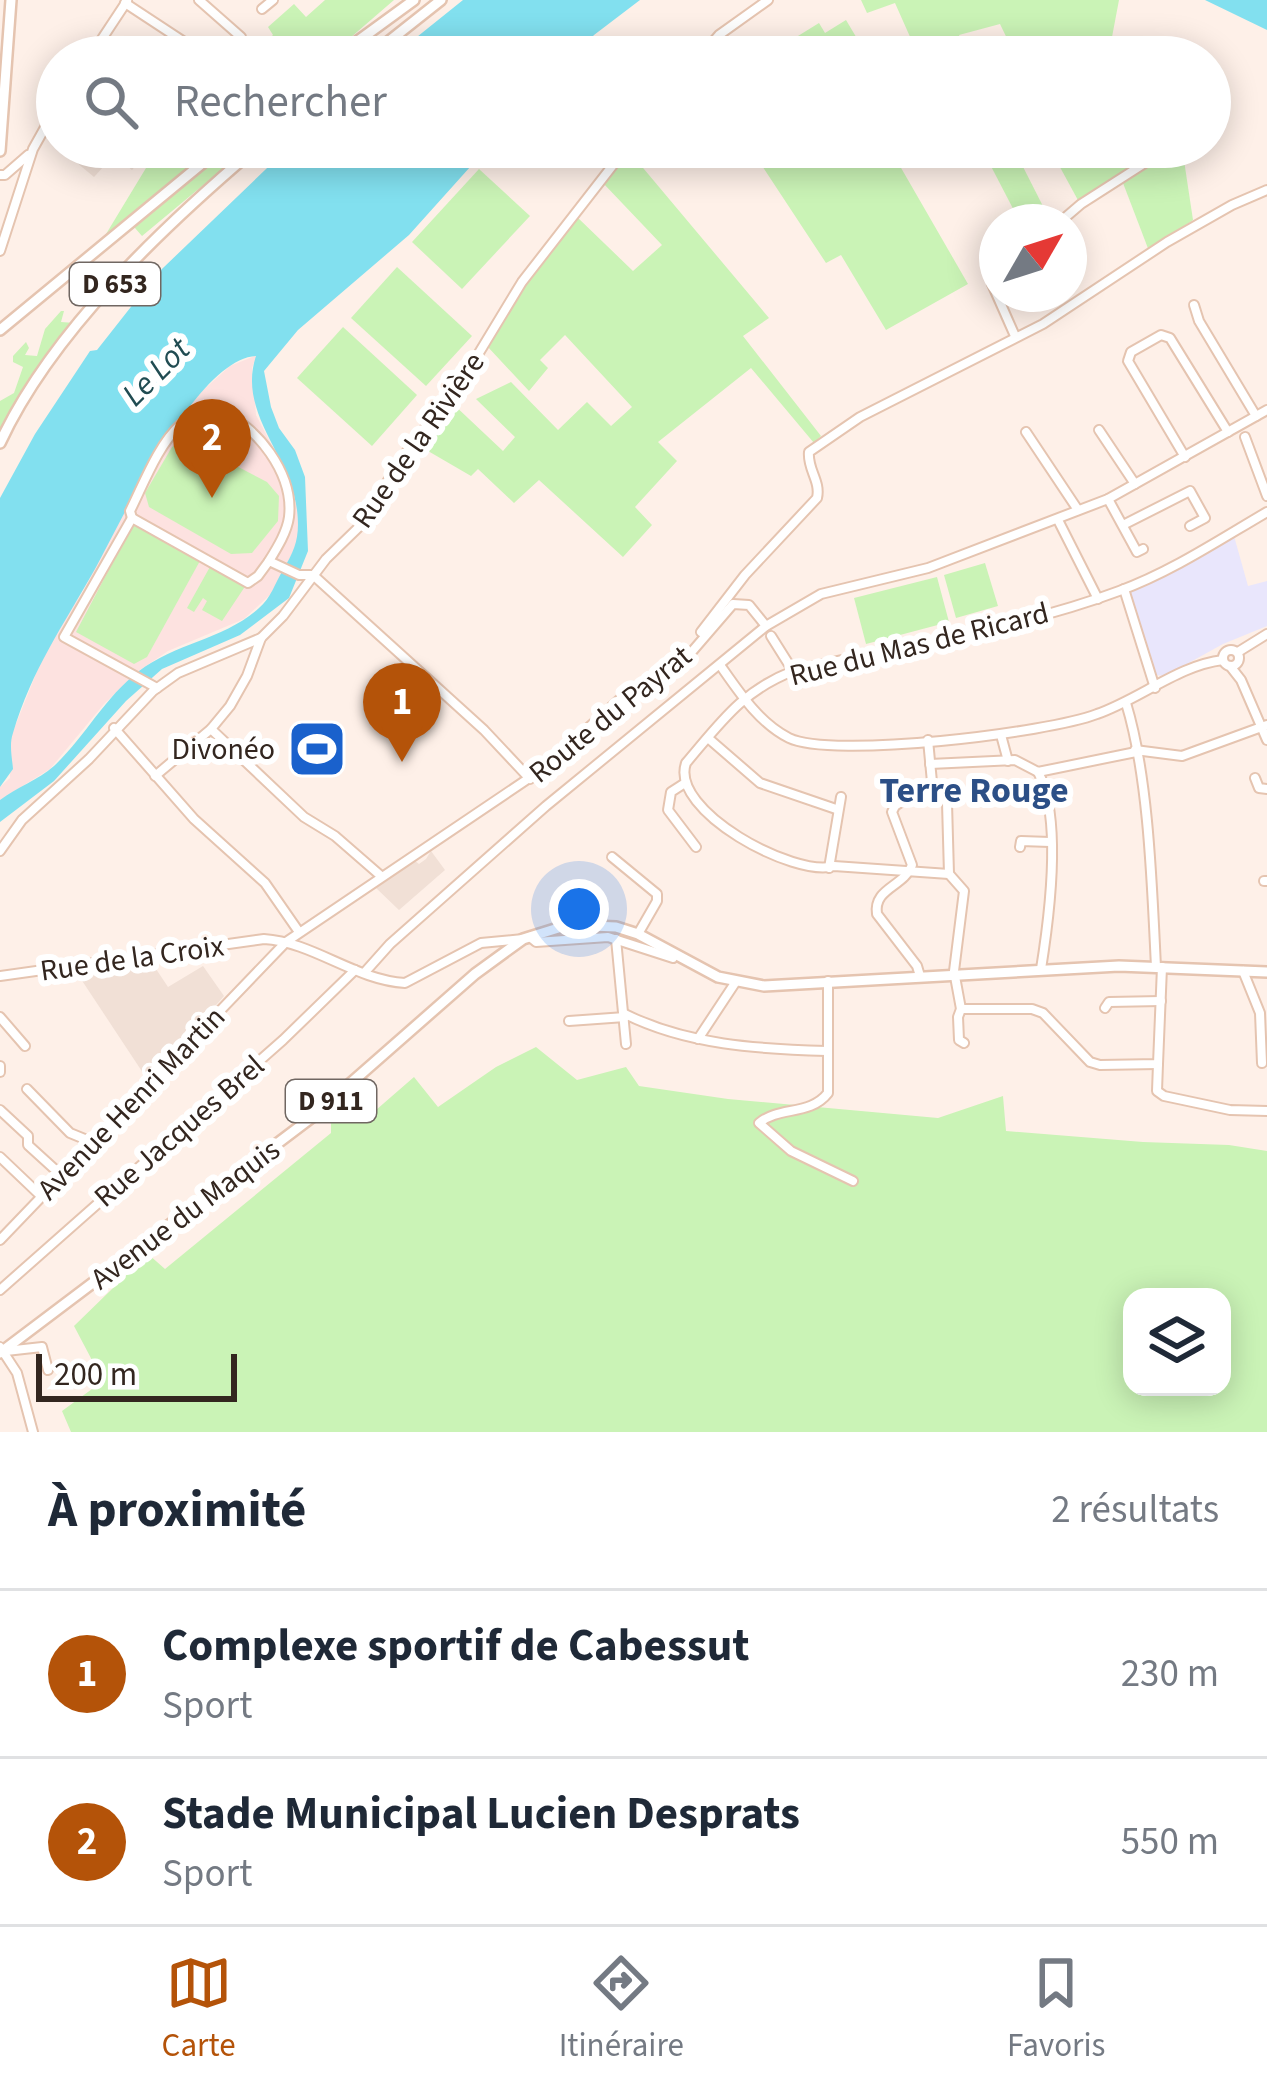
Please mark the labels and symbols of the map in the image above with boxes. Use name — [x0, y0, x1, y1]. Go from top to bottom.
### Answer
north arrow — [979, 204, 1087, 312]
road number: D 653 — [70, 263, 160, 305]
water label: Le Lot — [111, 326, 202, 417]
street label: Rue de la Rivière — [342, 343, 495, 537]
pin: 2 — [173, 399, 251, 498]
street label: Rue du Mas de Ricard — [785, 591, 1053, 698]
street label: Route du Payrat — [520, 635, 701, 793]
pin: 1 — [363, 663, 441, 762]
sports icon: Divonéo — [286, 718, 348, 780]
place label: Divonéo — [171, 728, 275, 771]
district label: Terre Rouge — [879, 765, 1069, 816]
your location — [549, 879, 609, 939]
street label: Rue de la Croix — [38, 924, 227, 993]
street label: Avenue Henri Martin — [28, 997, 235, 1210]
street label: Rue Jacques Brel — [85, 1045, 274, 1218]
road number: D 911 — [286, 1080, 376, 1122]
street label: Avenue du Maquis — [82, 1129, 289, 1300]
scale bar — [36, 1348, 237, 1401]

